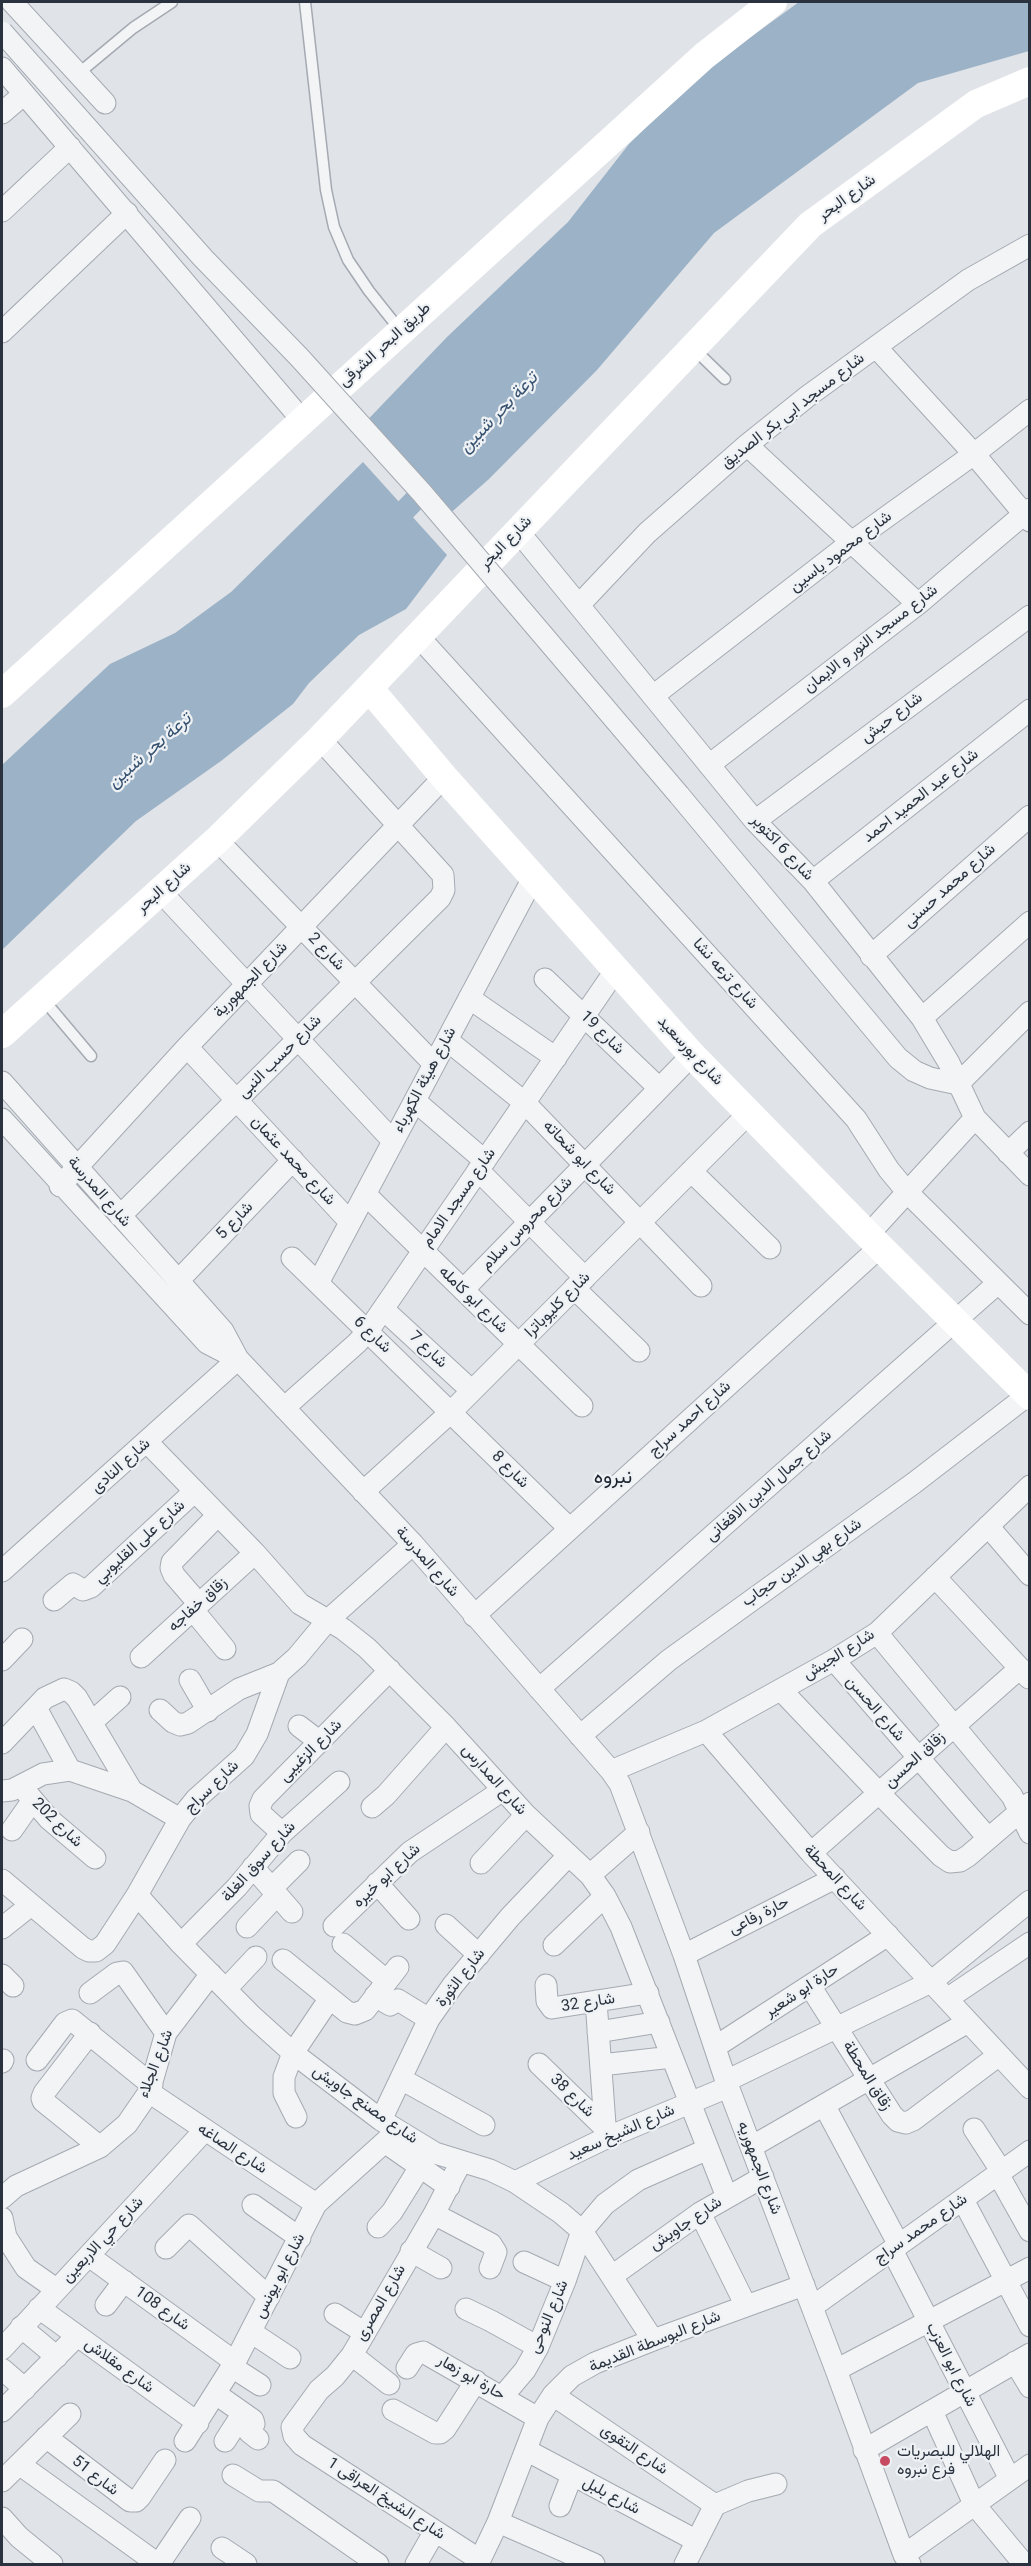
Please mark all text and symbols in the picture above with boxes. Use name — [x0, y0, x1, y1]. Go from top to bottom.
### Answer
street label: شارع البحر — [814, 171, 880, 225]
street label: طريق البحر الشرقى — [335, 299, 435, 391]
street label: شارع مسجد ابى بكر الصديق — [717, 349, 869, 473]
water label: ترعة بحر شبين — [455, 368, 543, 458]
street label: شارع محمود ياسين — [786, 507, 896, 597]
street label: شارع البحر — [476, 512, 536, 574]
street label: شارع مسجد النور و الايمان — [800, 581, 942, 697]
street label: شارع حبش — [857, 689, 927, 747]
water label: ترعة بحر شبين — [104, 709, 196, 793]
street label: شارع عبد الحميد احمد — [859, 745, 983, 847]
street label: شارع 6 اكتوبر — [746, 811, 818, 885]
street label: شارع محمد حسنى — [900, 840, 1000, 932]
street label: شارع البحر — [133, 858, 195, 918]
street label: شارع 2 — [303, 929, 349, 975]
street label: شارع ترعه نشا — [688, 935, 762, 1013]
street label: شارع الجمهورية — [210, 938, 292, 1022]
street label: شارع 19 — [576, 1007, 628, 1059]
street label: شارع حسب النبى — [234, 1011, 326, 1103]
street label: شارع بورسعيد — [653, 1012, 727, 1090]
street label: شارع هيئة الكهرباء — [389, 1024, 461, 1136]
street label: شارع محمد عثمان — [247, 1112, 339, 1210]
street label: شارع ابو شحاته — [538, 1116, 620, 1200]
street label: شارع مسجد الامام — [418, 1145, 500, 1251]
street label: شارع المدرسة — [63, 1153, 135, 1231]
street label: شارع محروس سلام — [477, 1173, 577, 1275]
street label: شارع 5 — [212, 1198, 258, 1244]
street label: شارع ابو كامله — [434, 1262, 512, 1338]
street label: شارع كليوباترا — [521, 1268, 595, 1342]
street label: شارع 6 — [349, 1312, 395, 1358]
street label: شارع 7 — [405, 1328, 451, 1372]
street label: شارع احمد سراج — [645, 1377, 735, 1461]
street label: شارع جمال الدين الافغانى — [702, 1426, 836, 1546]
street label: شارع النادى — [87, 1434, 155, 1498]
street label: شارع 8 — [487, 1447, 533, 1493]
district label: نبروه — [594, 1466, 632, 1490]
street label: شارع على القليوبي — [91, 1496, 189, 1588]
street label: شارع بهي الدين حجاب — [739, 1515, 865, 1611]
street label: شارع المدرسة — [391, 1523, 463, 1601]
street label: زقاق خفاجه — [165, 1574, 231, 1636]
street label: شارع الجيش — [800, 1625, 878, 1685]
street label: شارع الحسن — [841, 1672, 909, 1746]
street label: شارع الزغيبى — [276, 1716, 346, 1786]
street label: زقاق الحسن — [881, 1728, 949, 1792]
street label: شارع المدارس — [457, 1741, 531, 1819]
street label: شارع سراج — [181, 1756, 243, 1818]
street label: شارع 202 — [28, 1794, 86, 1852]
street label: شارع سوق الغلة — [218, 1818, 300, 1906]
street label: شارع ابو خيره — [349, 1840, 425, 1912]
street label: شارع المحطة — [799, 1841, 871, 1915]
street label: حارة رفاعى — [726, 1893, 792, 1939]
street label: شارع الثورة — [432, 1945, 490, 2011]
street label: حارة ابو شعير — [761, 1960, 843, 2022]
street label: شارع 32 — [560, 1989, 616, 2017]
street label: شارع الجلاء — [134, 2027, 178, 2101]
street label: زقاق المحطة — [838, 2038, 896, 2114]
street label: شارع مصنع جاويش — [309, 2062, 421, 2148]
street label: شارع 38 — [546, 2070, 598, 2122]
street label: شارع الشيخ سعيد — [564, 2101, 678, 2165]
street label: شارع الصاغه — [194, 2119, 270, 2179]
street label: شارع الجمهوريه — [732, 2119, 786, 2217]
street label: شارع محمد سراج — [871, 2190, 971, 2268]
street label: شارع حي الاربعين — [58, 2193, 148, 2287]
street label: شارع جاويش — [646, 2193, 726, 2255]
street label: شارع ابو يونس — [250, 2230, 310, 2322]
street label: شارع المصرى — [351, 2261, 411, 2345]
street label: شارع النوحى — [525, 2277, 573, 2357]
street label: شارع 108 — [131, 2283, 193, 2335]
street label: شارع البوسطة القديمة — [586, 2307, 724, 2377]
street label: شارع ابو العزب — [922, 2320, 980, 2410]
street label: شارع مقلاش — [81, 2334, 157, 2398]
street label: حارة ابو زهار — [434, 2351, 508, 2405]
street label: شارع التقوى — [597, 2421, 671, 2479]
place label: الهلالي للبصريات فرع نبروه — [897, 2442, 1000, 2480]
street label: شارع 51 — [68, 2452, 122, 2500]
street label: شارع الشيخ العراقى 1 — [324, 2454, 448, 2544]
marker: الهلالي للبصريات فرع نبروه — [878, 2454, 892, 2468]
street label: شارع بلبل — [579, 2473, 643, 2519]

